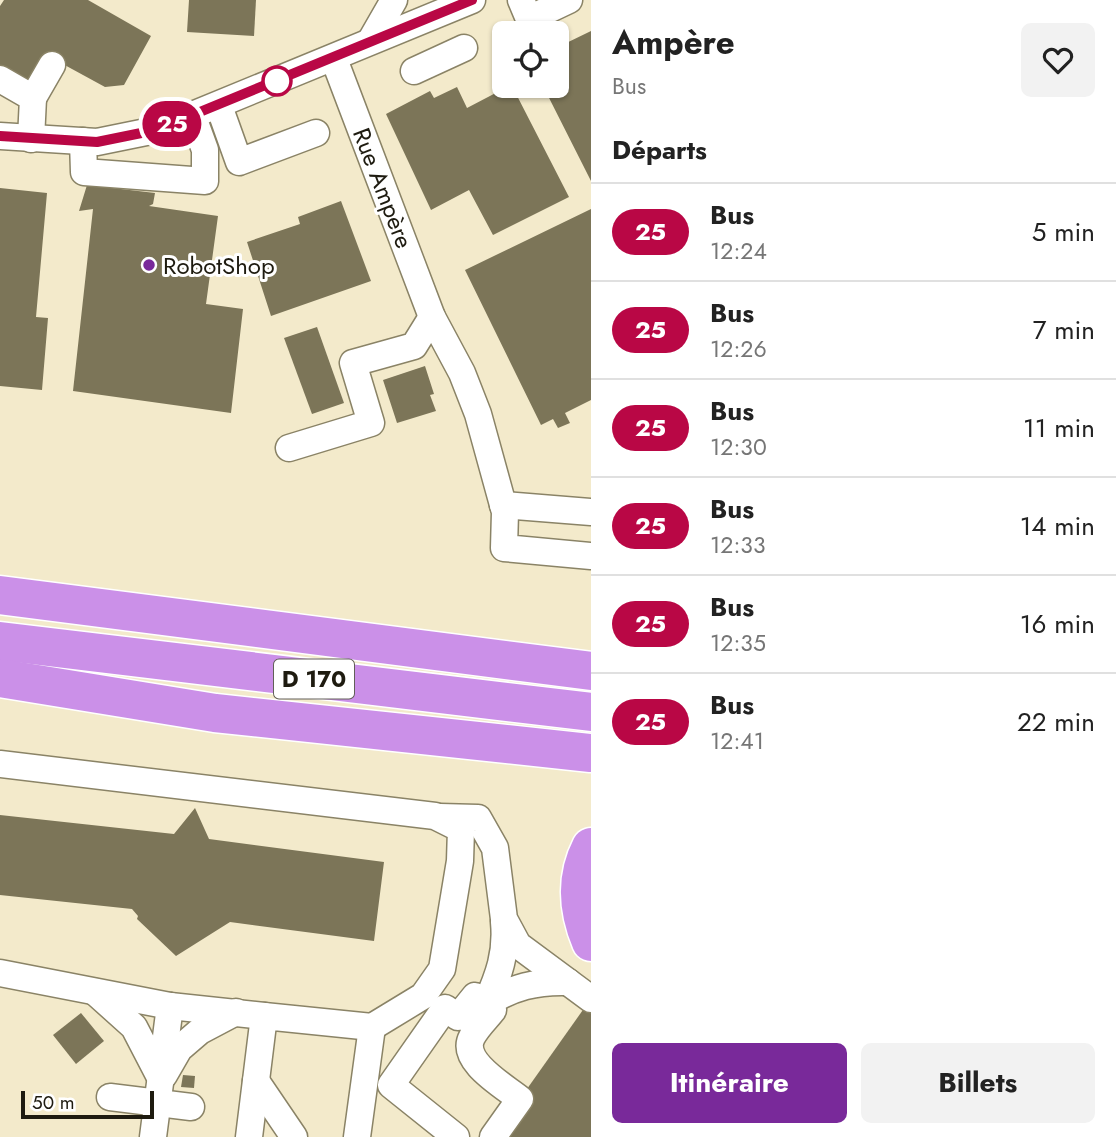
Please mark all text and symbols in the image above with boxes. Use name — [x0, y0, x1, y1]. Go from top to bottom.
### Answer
text: Ampère — [612, 19, 735, 66]
map controls — [492, 21, 569, 98]
button: locate — [492, 21, 569, 98]
button: heart — [1021, 23, 1095, 97]
unlabelled marker — [262, 66, 292, 96]
text: Bus — [612, 69, 646, 103]
line badge: 25 — [140, 101, 204, 147]
text: 25 — [156, 106, 188, 141]
street label: Rue Ampère — [344, 123, 422, 253]
text: Départs — [612, 131, 707, 169]
text: Bus — [710, 196, 754, 234]
text: 5 min — [1032, 213, 1095, 251]
text: 25 — [635, 214, 666, 249]
text: 12:24 — [710, 234, 767, 268]
place label: RobotShop — [163, 248, 275, 283]
marker: RobotShop — [141, 257, 157, 273]
text: Bus — [710, 294, 754, 332]
text: 7 min — [1033, 311, 1095, 349]
text: 25 — [635, 312, 666, 347]
text: 12:26 — [710, 332, 767, 366]
text: Bus — [710, 392, 754, 430]
text: 11 min — [1023, 409, 1095, 447]
text: 25 — [635, 410, 666, 445]
text: 12:30 — [710, 430, 767, 464]
text: Bus — [710, 490, 754, 528]
text: 14 min — [1020, 507, 1095, 545]
text: 25 — [635, 508, 666, 543]
text: 12:33 — [710, 528, 765, 562]
text: Bus — [710, 588, 754, 626]
text: 16 min — [1020, 605, 1095, 643]
text: 25 — [635, 606, 666, 641]
text: 12:35 — [710, 626, 766, 660]
road number: D 170 — [274, 660, 354, 698]
text: Bus — [710, 686, 754, 724]
text: 22 min — [1017, 703, 1095, 741]
text: 25 — [635, 704, 666, 739]
text: 12:41 — [710, 724, 764, 758]
button: Itinéraire — [612, 1043, 847, 1123]
button: Billets — [861, 1043, 1095, 1123]
scale bar — [21, 1088, 154, 1120]
text: 50 m — [32, 1089, 75, 1116]

